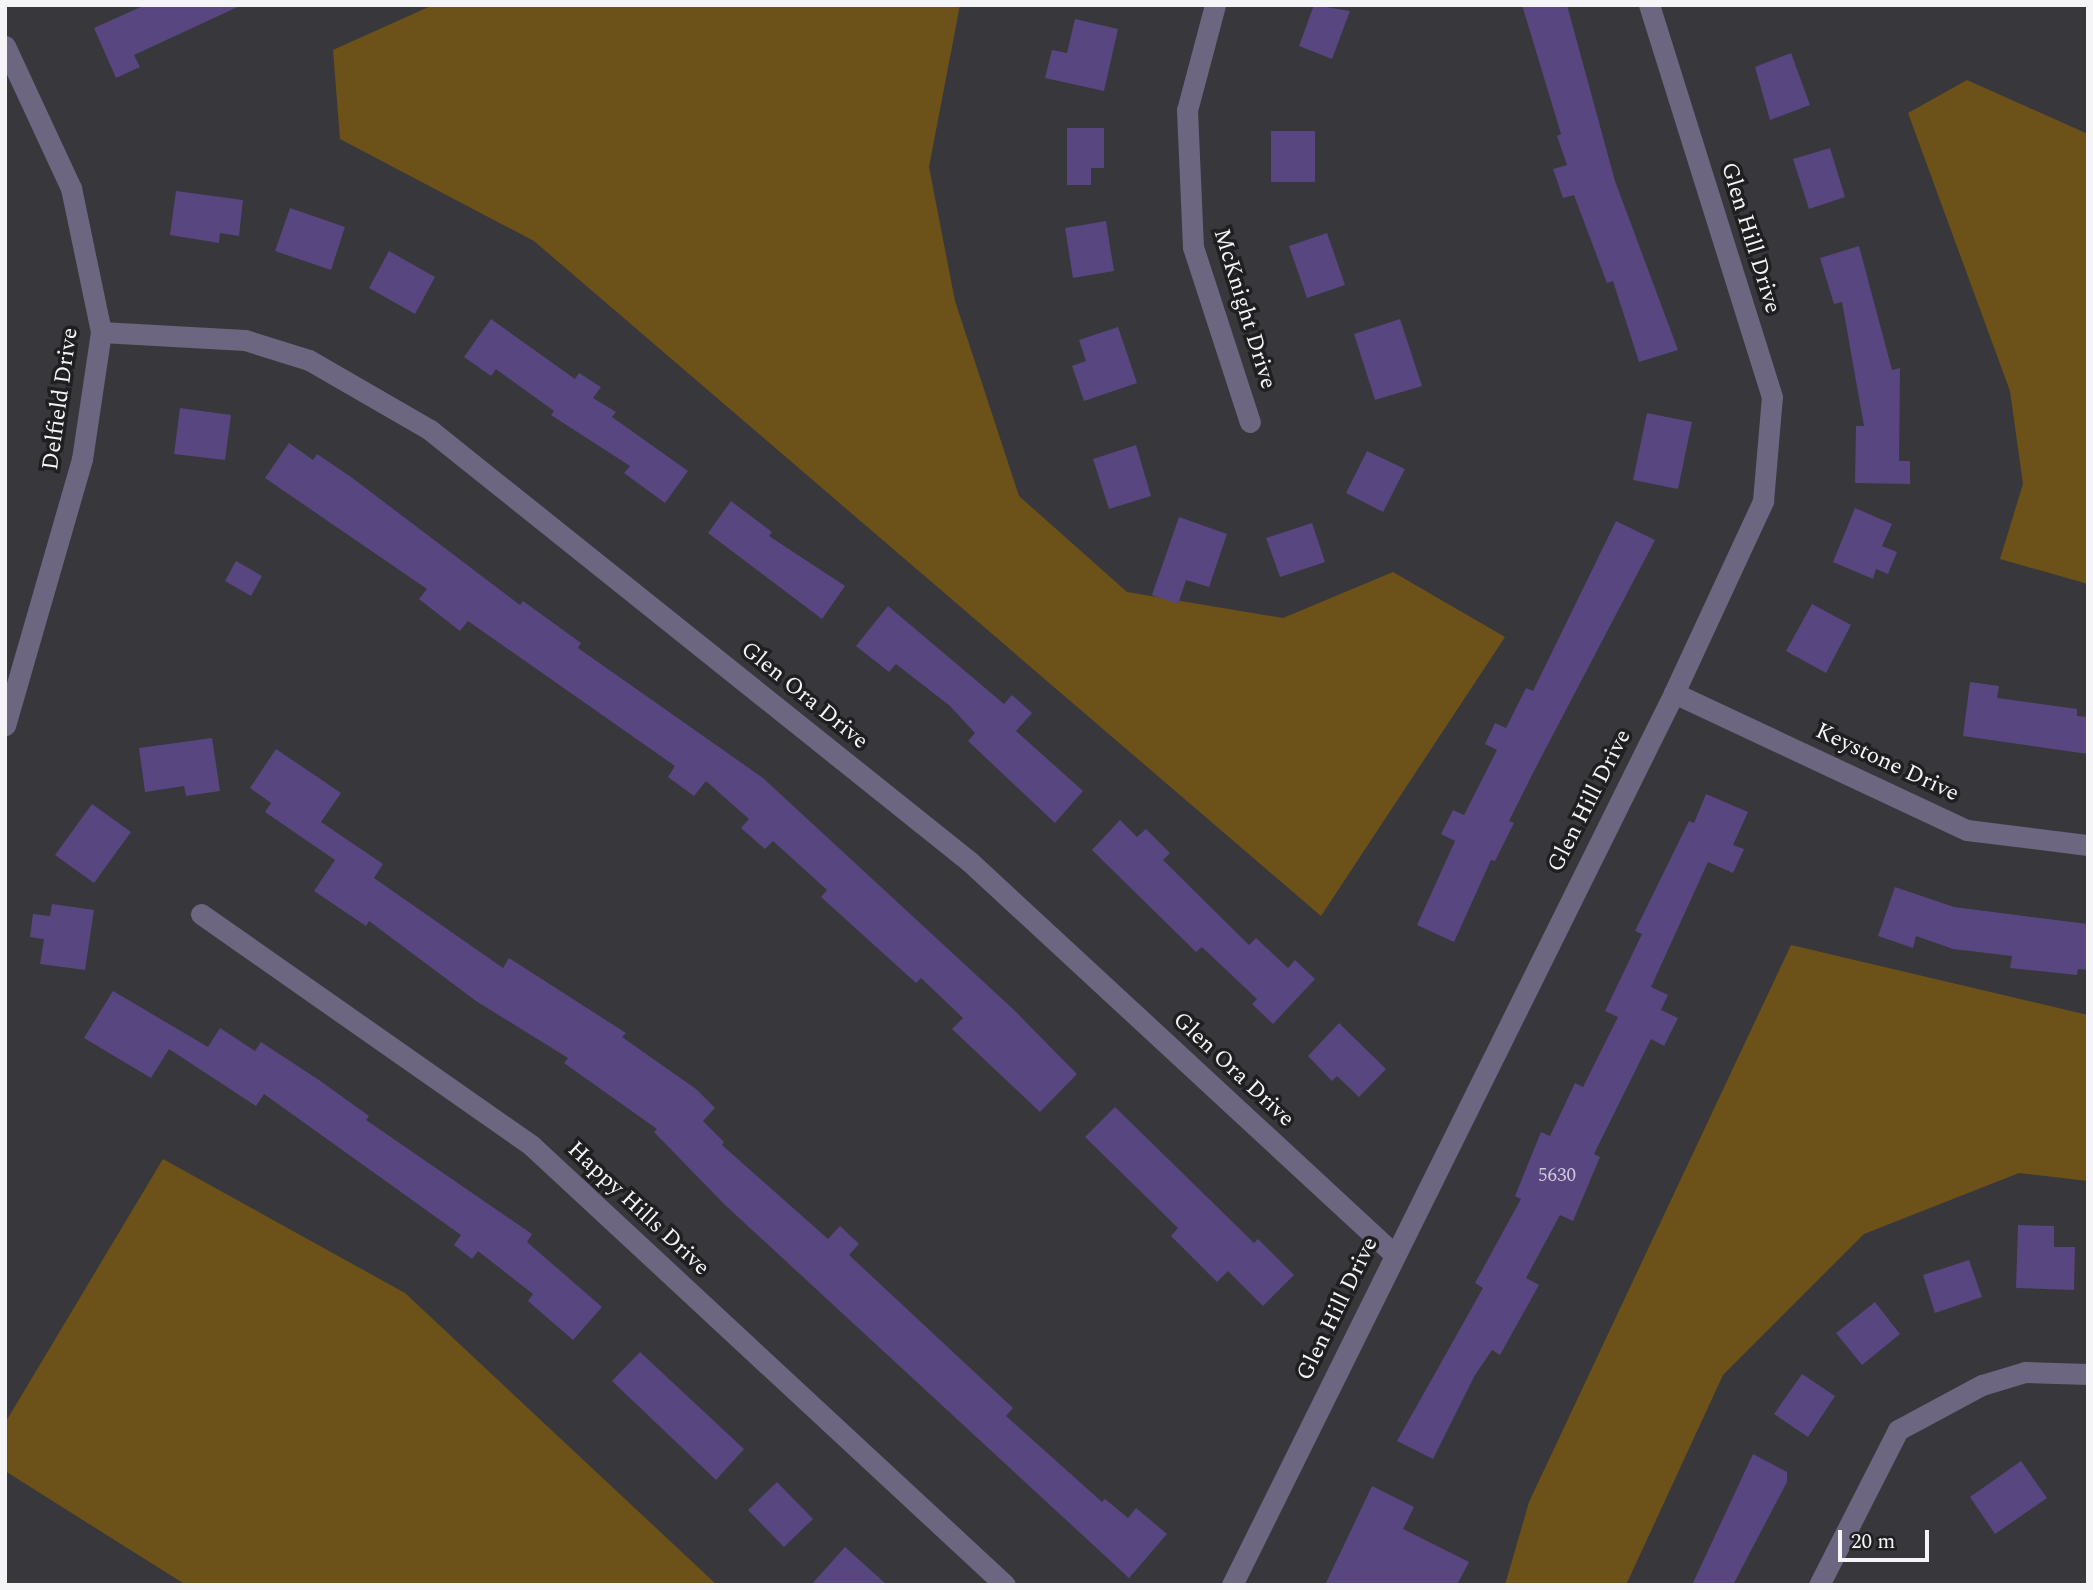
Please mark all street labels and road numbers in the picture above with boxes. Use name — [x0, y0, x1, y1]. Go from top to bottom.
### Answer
street label: Glen Hill Drive — [1714, 159, 1786, 317]
street label: McKnight Drive — [1207, 226, 1281, 392]
street label: Delfield Drive — [37, 326, 85, 472]
street label: Glen Ora Drive — [735, 636, 873, 756]
street label: Keystone Drive — [1811, 718, 1963, 808]
street label: Glen Hill Drive — [1542, 725, 1638, 877]
street label: Glen Ora Drive — [1167, 1007, 1299, 1133]
street label: Happy Hills Drive — [561, 1136, 715, 1282]
street label: Glen Hill Drive — [1291, 1233, 1385, 1385]

